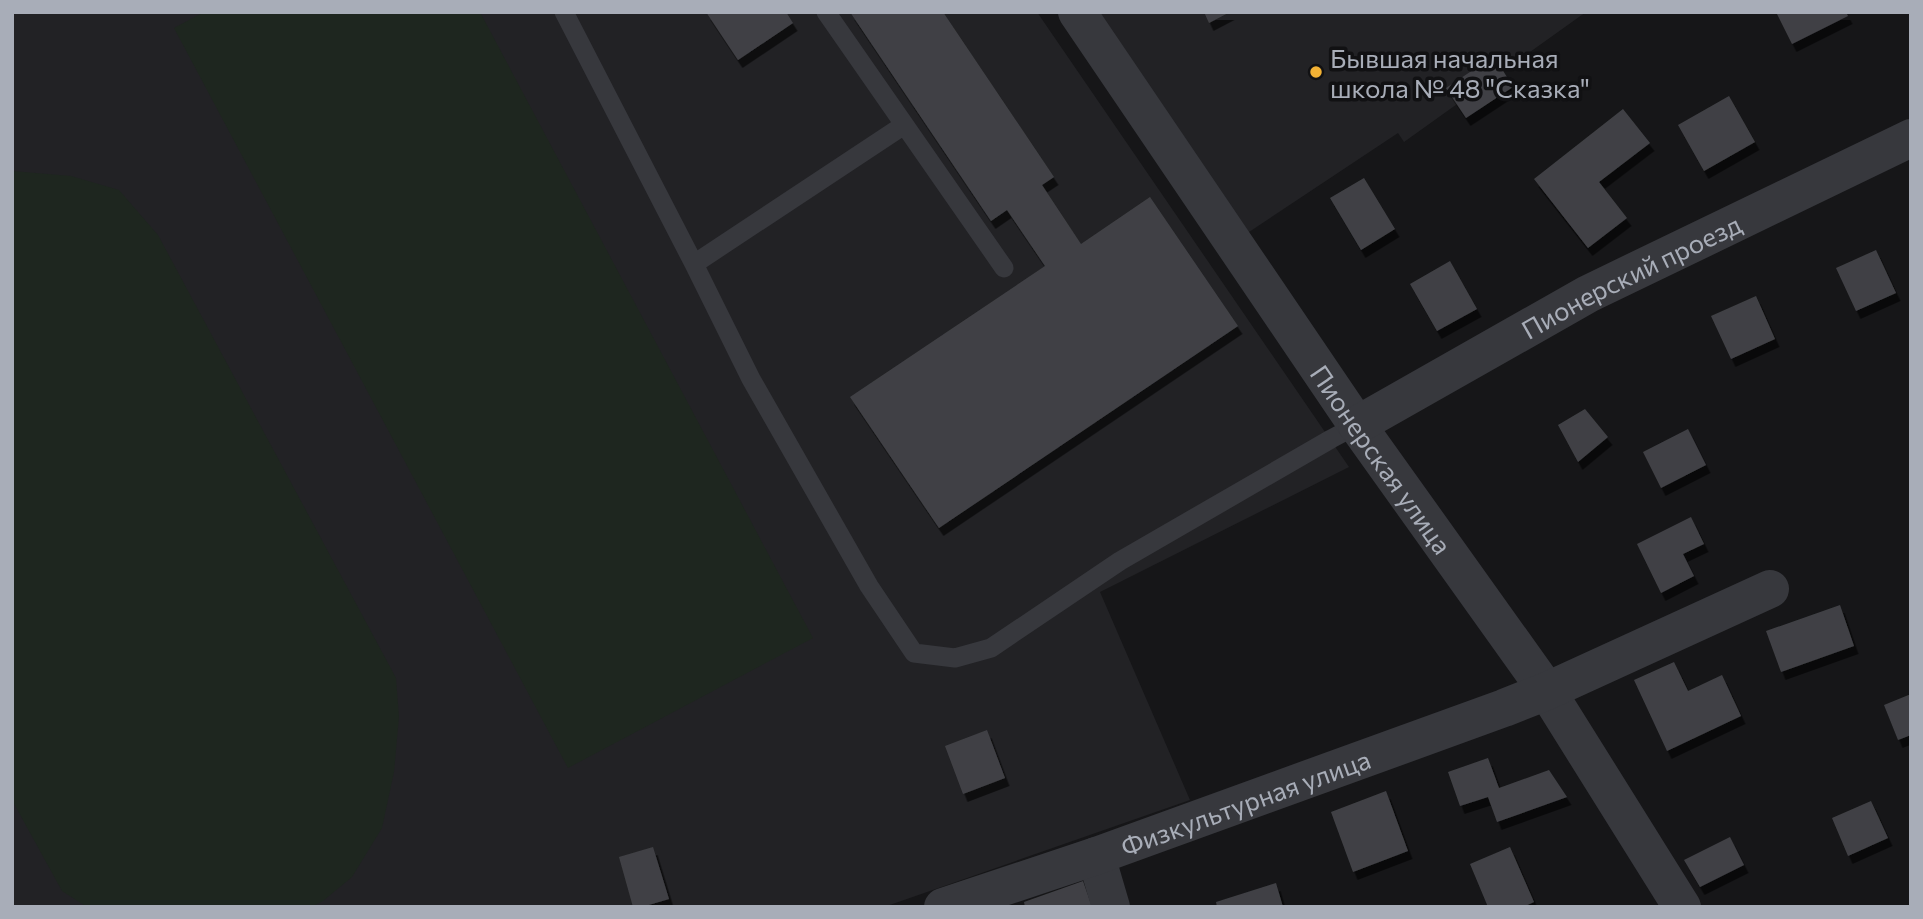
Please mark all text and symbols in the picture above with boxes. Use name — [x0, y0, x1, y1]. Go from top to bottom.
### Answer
place label: Бывшая начальная школа № 48 "Сказка" — [1330, 42, 1590, 103]
marker: Бывшая начальная школа № 48 "Сказка" — [1308, 64, 1324, 80]
street label: Пионерский проезд — [1515, 207, 1746, 344]
street label: Пионерская улица — [1305, 359, 1459, 559]
street label: Физкультурная улица — [1116, 742, 1374, 861]

